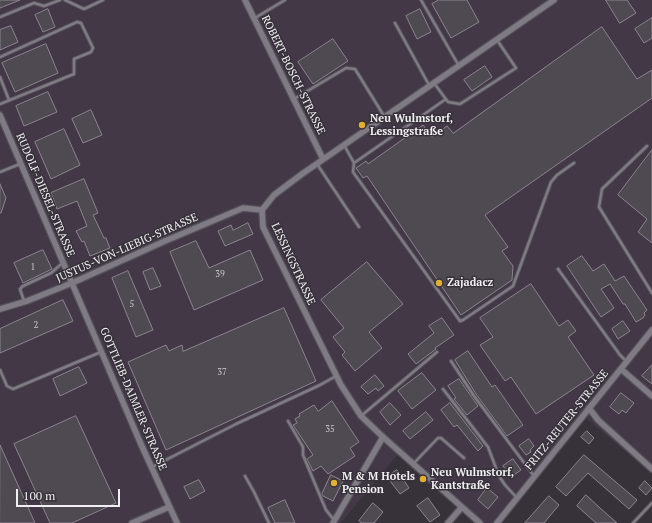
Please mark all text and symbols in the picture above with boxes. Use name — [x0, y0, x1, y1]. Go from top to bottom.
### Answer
street label: ROBERT-BOSCH-STRASSE — [258, 13, 328, 137]
place label: Neu Wulmstorf, Lessingstraße — [370, 112, 453, 138]
marker: Neu Wulmstorf, Lessingstraße — [357, 120, 367, 130]
street label: RUDOLF-DIESEL-STRASSE — [13, 131, 77, 259]
street label: JUSTUS-VON-LIEBIG-STRASSE — [54, 211, 200, 285]
street label: LESSINGSTRASSE — [268, 221, 318, 307]
house number: 1 — [31, 262, 35, 272]
house number: 39 — [215, 269, 225, 279]
place label: Zajadacz — [447, 276, 493, 290]
marker: Zajadacz — [434, 278, 444, 288]
house number: 5 — [130, 299, 134, 309]
house number: 2 — [34, 320, 38, 330]
street label: GOTTLIEB-DAIMLER-STRASSE — [97, 325, 169, 473]
house number: 37 — [217, 367, 227, 377]
street label: FRITZ-REUTER-STRASSE — [522, 367, 612, 473]
house number: 35 — [325, 424, 335, 434]
place label: Neu Wulmstorf, Kantstraße — [431, 466, 514, 492]
place label: M & M Hotels Pension — [342, 470, 415, 496]
marker: Neu Wulmstorf, Kantstraße — [418, 474, 428, 484]
marker: M & M Hotels Pension — [329, 478, 339, 488]
scale bar — [18, 481, 122, 507]
text: 100 m — [23, 488, 55, 503]

